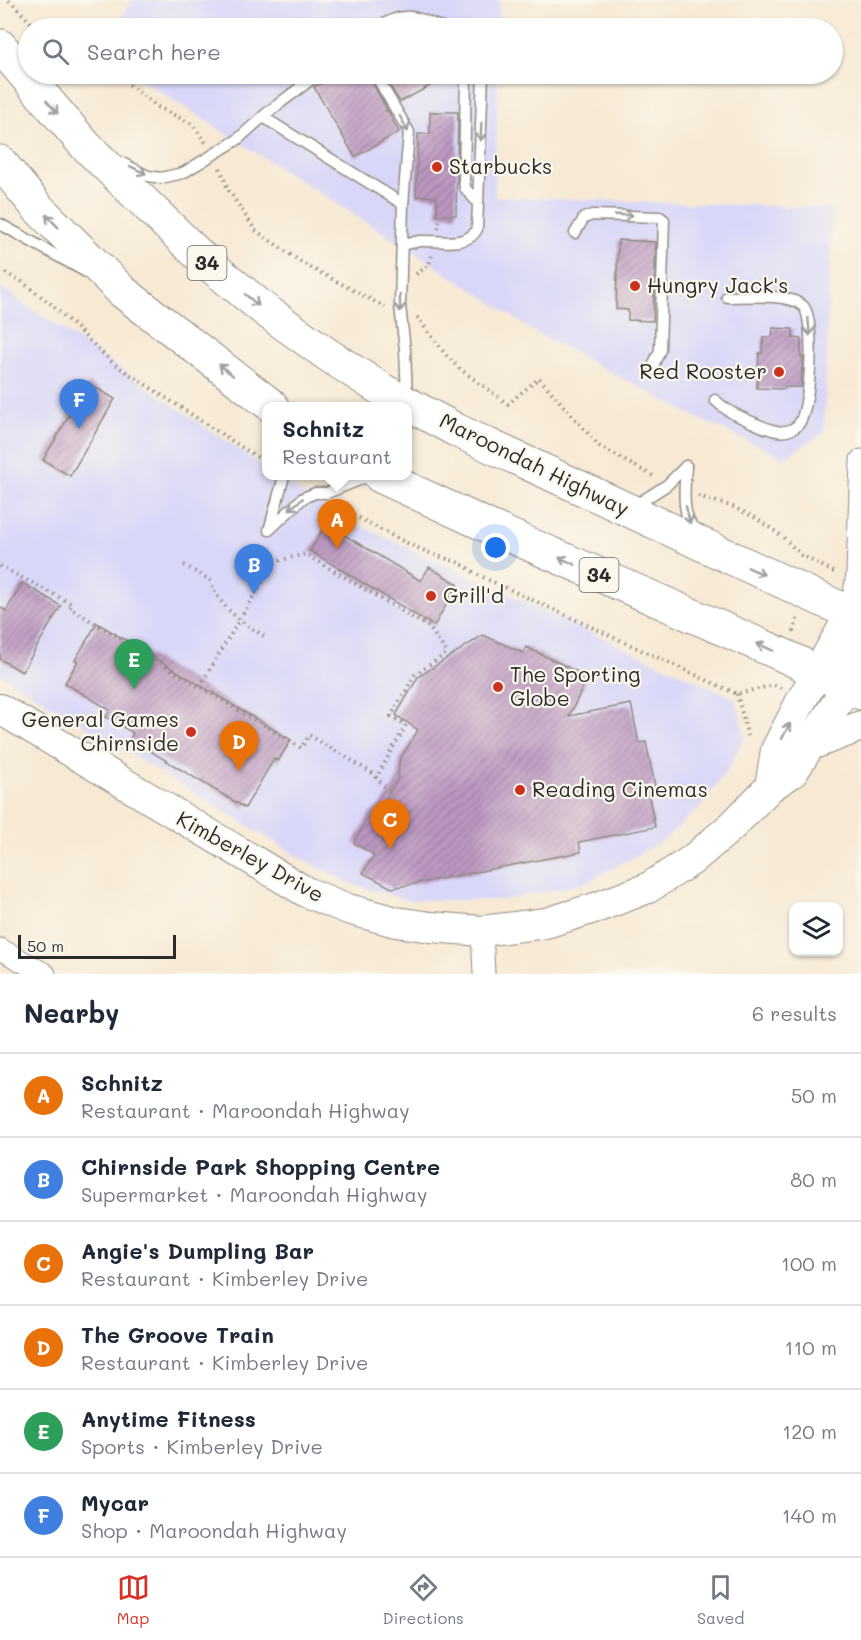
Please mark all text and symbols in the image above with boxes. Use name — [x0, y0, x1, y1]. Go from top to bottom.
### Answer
search box — [18, 18, 843, 84]
icon: search — [39, 35, 72, 68]
text: Search here — [87, 37, 221, 66]
one-way arrow — [45, 99, 59, 114]
one-way arrow — [398, 115, 410, 132]
one-way arrow — [476, 121, 487, 141]
place label: Starbucks — [449, 152, 552, 179]
marker: Starbucks — [430, 160, 444, 174]
one-way arrow — [128, 165, 146, 177]
one-way arrow — [614, 210, 634, 221]
one-way arrow — [44, 214, 59, 229]
road number: 34 — [188, 246, 226, 280]
place label: Hungry Jack's — [647, 271, 788, 298]
marker: Hungry Jack's — [628, 279, 642, 293]
one-way arrow — [244, 293, 259, 307]
one-way arrow — [395, 293, 406, 313]
one-way arrow — [804, 317, 815, 337]
place label: Red Rooster — [639, 357, 767, 384]
one-way arrow — [218, 364, 234, 377]
marker: Red Rooster — [772, 365, 786, 379]
pin: F — [60, 380, 98, 429]
popup — [262, 402, 412, 480]
street label: Maroondah Highway — [435, 406, 634, 521]
text: Schnitz — [282, 414, 364, 443]
text: Restaurant — [282, 443, 392, 469]
one-way arrow — [289, 497, 304, 511]
pin: A — [318, 500, 356, 549]
one-way arrow — [682, 505, 694, 524]
your location — [481, 533, 510, 562]
pin: B — [234, 544, 274, 594]
one-way arrow — [558, 555, 577, 566]
road number: 34 — [580, 558, 618, 592]
one-way arrow — [747, 565, 765, 577]
place label: Grill'd — [443, 581, 504, 608]
marker: Grill'd — [424, 589, 438, 603]
pin: E — [114, 640, 154, 689]
one-way arrow — [756, 641, 775, 652]
place label: The Sporting Globe — [510, 660, 641, 711]
marker: The Sporting Globe — [491, 680, 505, 694]
place label: General Games Chirnside — [22, 705, 179, 756]
pin: D — [220, 722, 258, 771]
one-way arrow — [781, 723, 792, 741]
marker: General Games Chirnside — [184, 725, 198, 739]
place label: Reading Cinemas — [532, 775, 708, 802]
marker: Reading Cinemas — [513, 783, 527, 797]
pin: C — [370, 800, 410, 849]
street label: Kimberley Drive — [172, 804, 329, 907]
map controls — [789, 902, 843, 956]
button: layers — [789, 902, 843, 956]
scale bar — [18, 932, 176, 959]
text: 50 m — [27, 935, 64, 956]
text: Nearby — [24, 996, 119, 1030]
text: 6 results — [752, 1000, 837, 1026]
text: Schnitz — [81, 1068, 163, 1097]
text: A — [37, 1082, 50, 1108]
text: 50 m — [791, 1082, 837, 1108]
text: Restaurant · Maroondah Highway — [81, 1097, 410, 1123]
text: Chirnside Park Shopping Centre — [81, 1152, 440, 1181]
text: B — [37, 1166, 50, 1192]
text: 80 m — [790, 1166, 837, 1192]
text: Supermarket · Maroondah Highway — [81, 1181, 427, 1207]
text: Angie's Dumpling Bar — [81, 1236, 314, 1265]
text: C — [36, 1250, 51, 1276]
text: 100 m — [781, 1250, 837, 1276]
text: Restaurant · Kimberley Drive — [81, 1265, 368, 1291]
text: The Groove Train — [81, 1320, 274, 1349]
text: D — [36, 1334, 51, 1360]
text: 110 m — [784, 1334, 837, 1360]
text: Restaurant · Kimberley Drive — [81, 1349, 368, 1375]
text: Anytime Fitness — [81, 1404, 256, 1433]
text: E — [37, 1418, 50, 1444]
text: 120 m — [782, 1418, 837, 1444]
text: Sports · Kimberley Drive — [81, 1433, 323, 1459]
text: Mycar — [81, 1488, 149, 1517]
text: F — [37, 1502, 50, 1528]
text: 140 m — [782, 1502, 837, 1528]
text: Shop · Maroondah Highway — [81, 1517, 347, 1543]
tab: Map — [117, 1571, 150, 1628]
tab: Directions — [383, 1571, 464, 1628]
tab: Saved — [697, 1571, 744, 1628]

